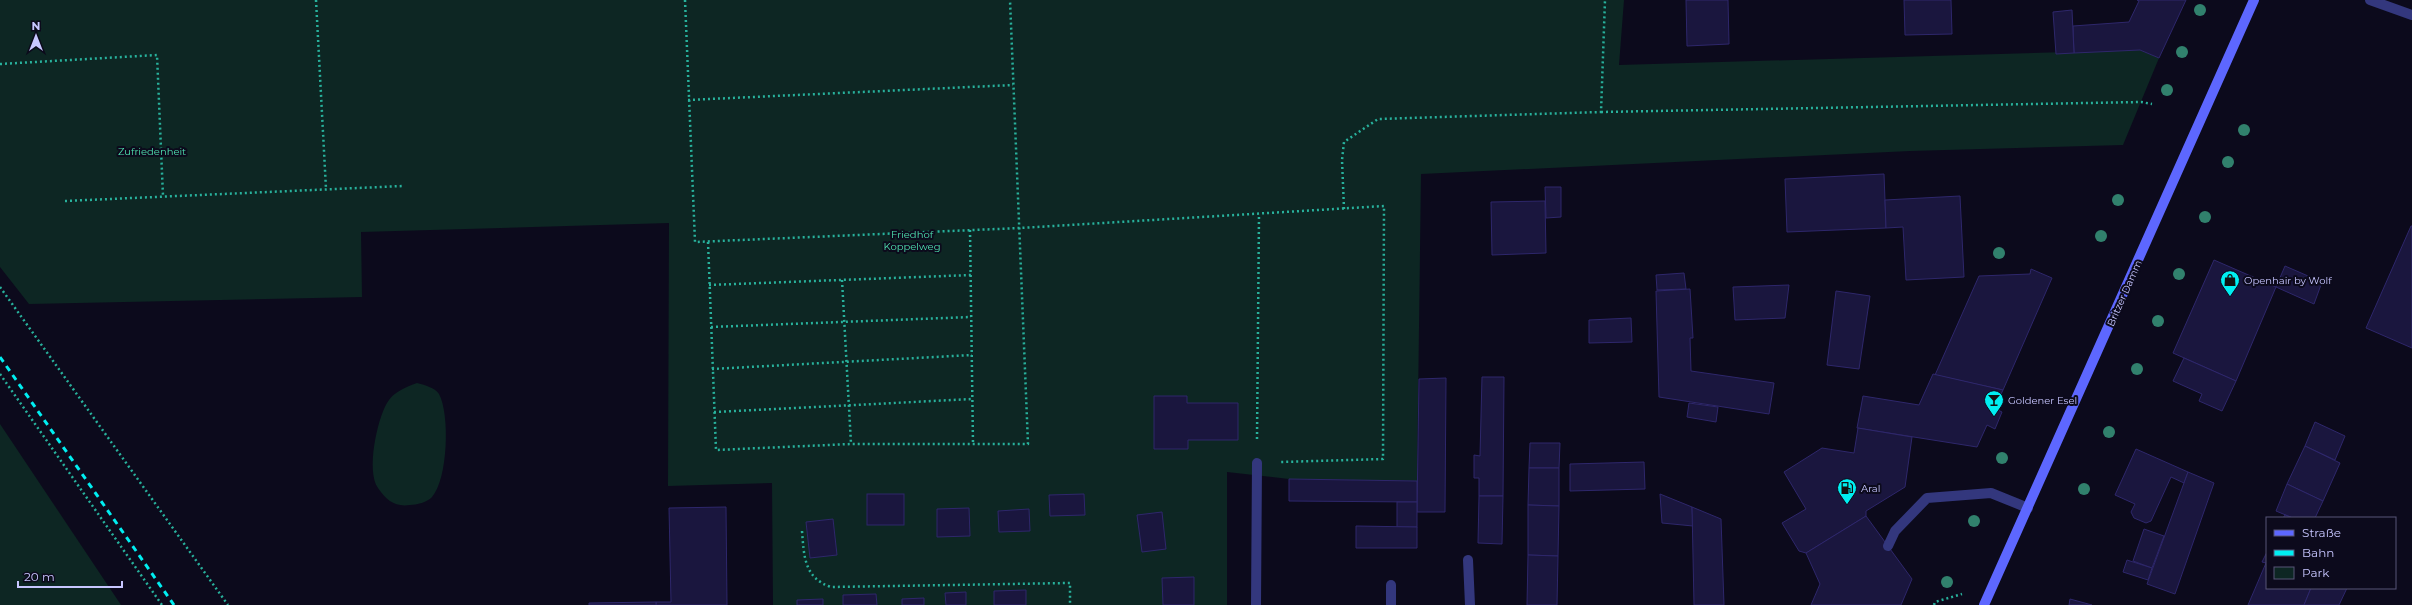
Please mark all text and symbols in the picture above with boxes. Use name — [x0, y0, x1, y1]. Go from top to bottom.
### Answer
north arrow — [16, 16, 56, 56]
text: N — [32, 19, 40, 33]
park label: Zufriedenheit — [118, 145, 186, 158]
park label: Friedhof Koppelweg — [884, 228, 940, 253]
street label: Britzer Damm — [2104, 258, 2145, 328]
shop icon: Openhair by Wolf — [2219, 269, 2241, 297]
place label: Openhair by Wolf — [2244, 274, 2332, 287]
bar icon: Goldener Esel — [1983, 389, 2005, 417]
place label: Goldener Esel — [2008, 394, 2077, 407]
fuel station icon: Aral — [1836, 477, 1858, 505]
place label: Aral — [1861, 482, 1880, 495]
legend — [2266, 517, 2396, 589]
text: Straße — [2302, 525, 2341, 540]
text: Bahn — [2302, 545, 2334, 560]
scale bar — [18, 563, 122, 589]
text: Park — [2302, 565, 2330, 580]
text: 20 m — [24, 569, 55, 584]

